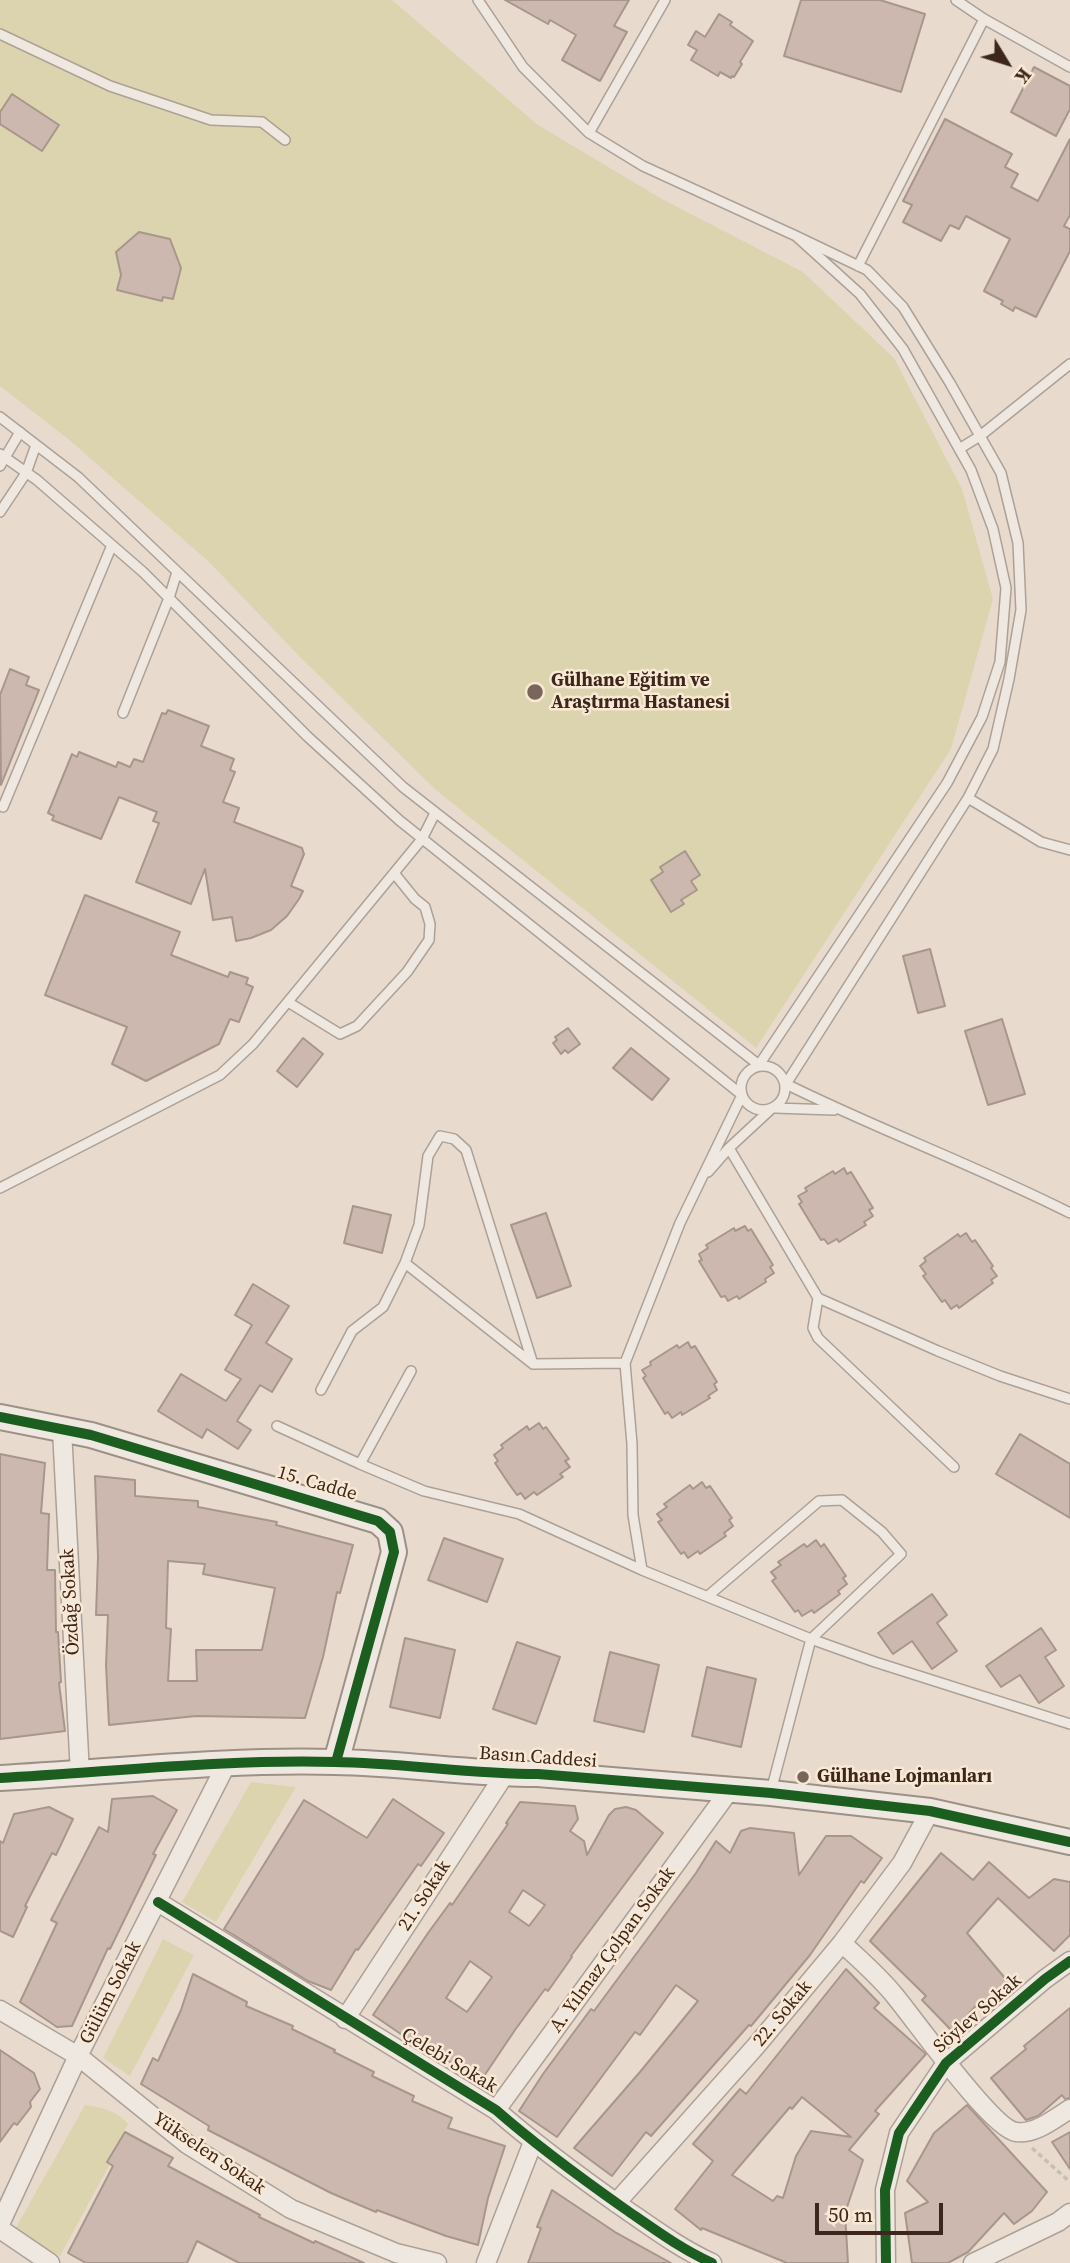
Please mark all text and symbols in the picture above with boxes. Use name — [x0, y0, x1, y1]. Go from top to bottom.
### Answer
north arrow — [972, 28, 1042, 98]
text: K — [1009, 63, 1038, 89]
place label: Gülhane Eğitim ve Araştırma Hastanesi — [551, 670, 730, 714]
marker: Gülhane Eğitim ve Araştırma Hastanesi — [525, 682, 545, 702]
street label: 15. Cadde — [274, 1462, 360, 1506]
street label: Özdağ Sokak — [57, 1548, 85, 1656]
street label: Basın Caddesi — [478, 1743, 598, 1773]
place label: Gülhane Lojmanları — [817, 1766, 992, 1788]
marker: Gülhane Lojmanları — [795, 1769, 811, 1785]
street label: 21. Sokak — [394, 1856, 456, 1936]
street label: A. Yılmaz Çolpan Sokak — [545, 1863, 681, 2037]
street label: Gülüm Sokak — [75, 1938, 147, 2048]
street label: Söylev Sokak — [929, 1970, 1027, 2058]
street label: 22. Sokak — [749, 1976, 817, 2052]
street label: Çelebi Sokak — [397, 2023, 501, 2099]
street label: Yükselen Sokak — [148, 2108, 270, 2200]
scale bar — [818, 2190, 946, 2234]
text: 50 m — [828, 2200, 873, 2229]

